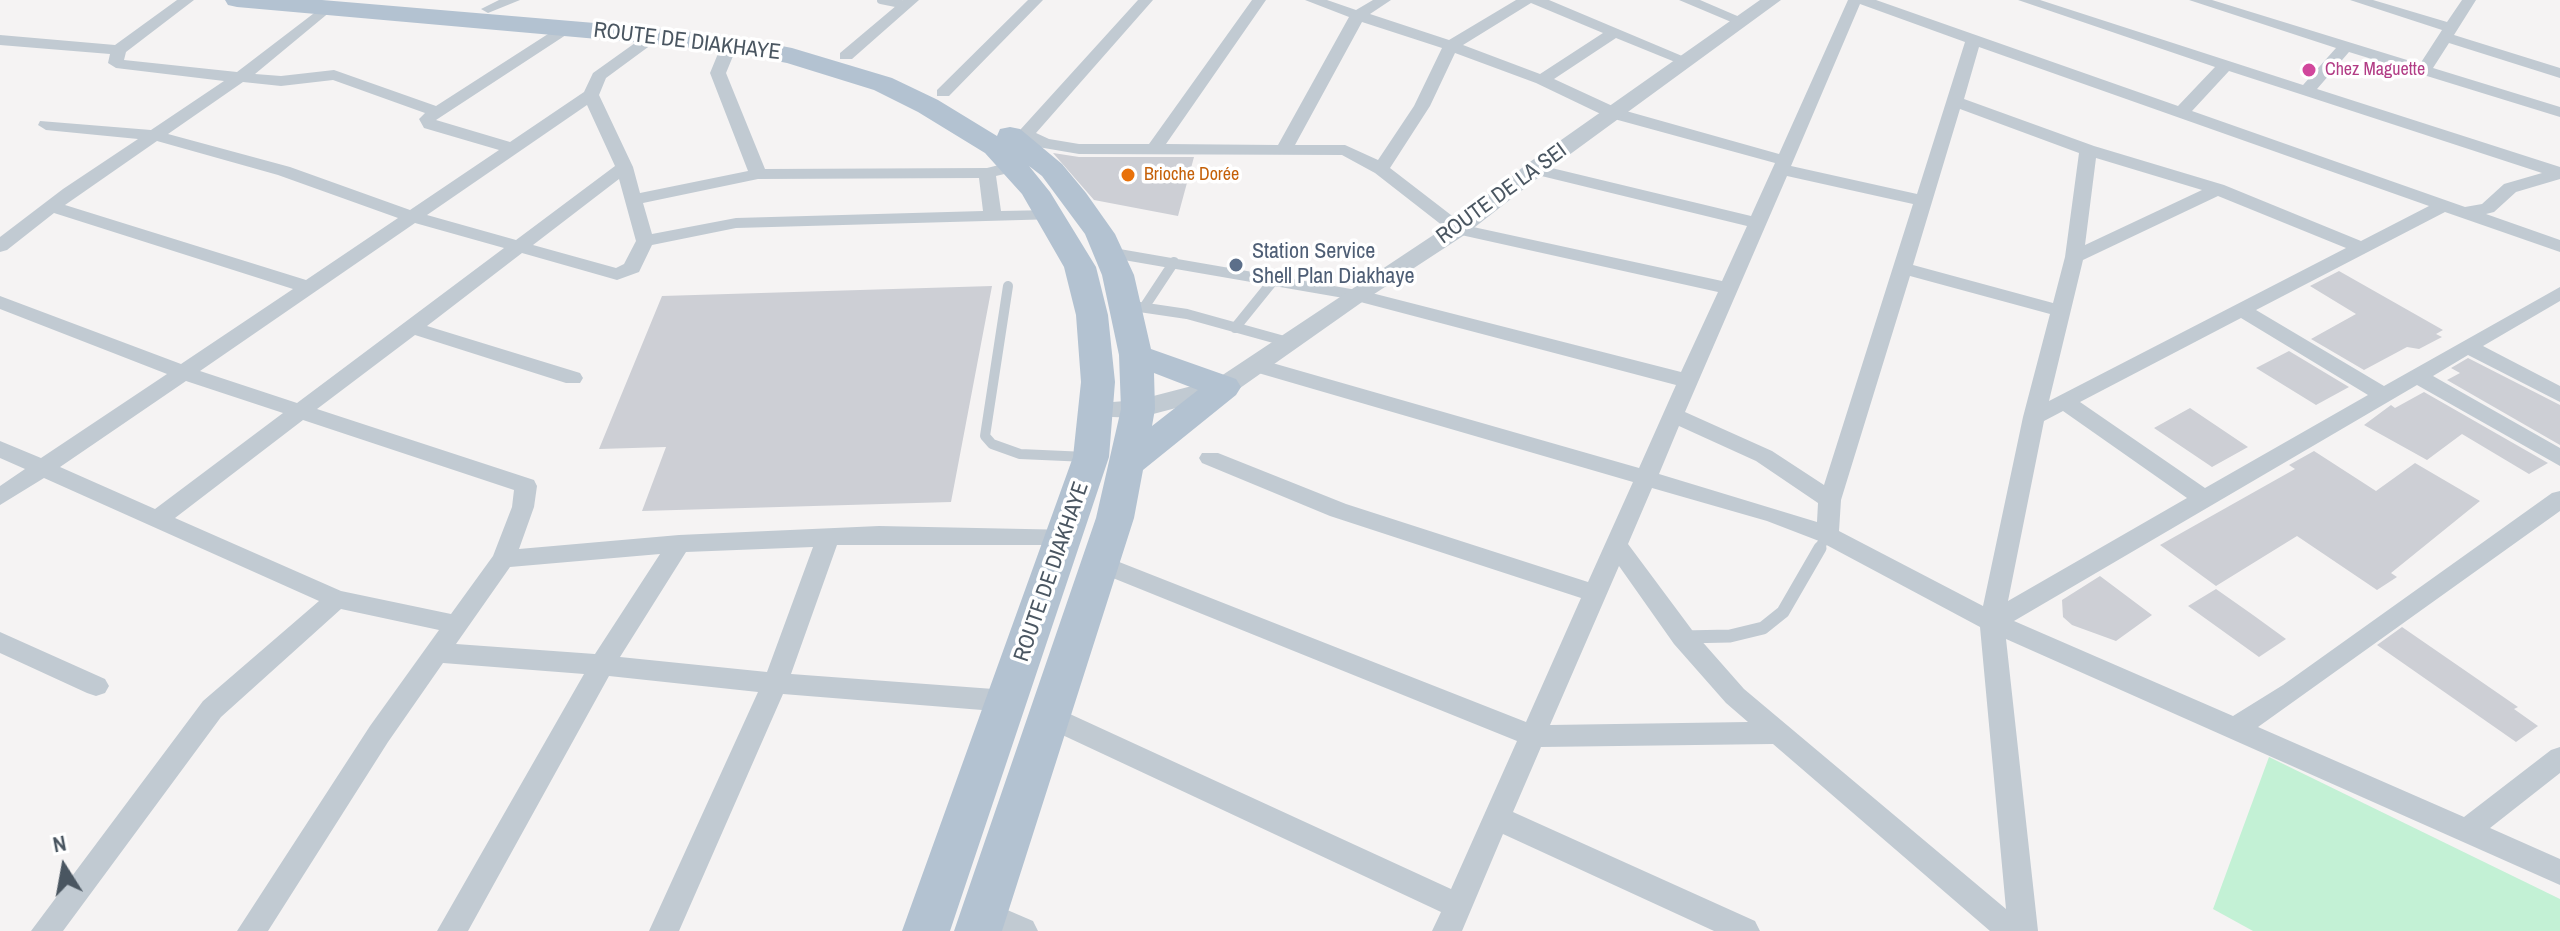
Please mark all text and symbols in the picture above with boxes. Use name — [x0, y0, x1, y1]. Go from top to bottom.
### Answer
street label: ROUTE DE DIAKHAYE — [592, 17, 782, 67]
place label: Chez Maguette — [2325, 59, 2425, 81]
marker: Chez Maguette — [2300, 61, 2318, 79]
street label: ROUTE DE LA SEI — [1432, 138, 1572, 250]
place label: Brioche Dorée — [1144, 164, 1239, 186]
marker: Brioche Dorée — [1119, 166, 1137, 184]
place label: Station Service Shell Plan Diakhaye — [1252, 239, 1414, 290]
marker: Station Service Shell Plan Diakhaye — [1227, 256, 1245, 274]
street label: ROUTE DE DIAKHAYE — [1009, 479, 1095, 665]
north arrow — [24, 827, 104, 907]
text: N — [50, 827, 69, 859]

